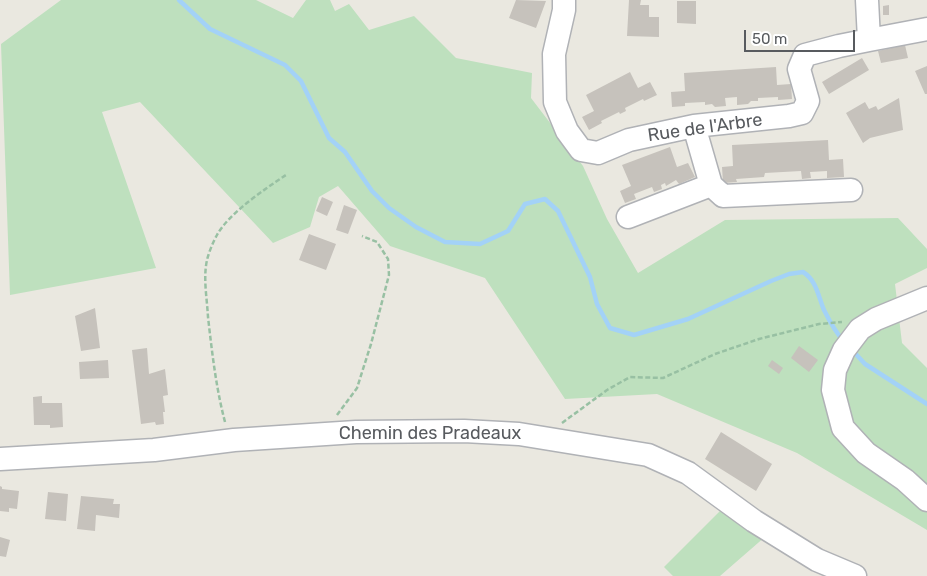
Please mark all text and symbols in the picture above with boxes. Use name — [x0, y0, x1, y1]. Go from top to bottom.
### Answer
scale bar — [747, 20, 858, 52]
text: 50 m — [752, 30, 787, 48]
street label: Rue de l'Arbre — [646, 109, 764, 147]
street label: Chemin des Pradeaux — [339, 423, 521, 445]

